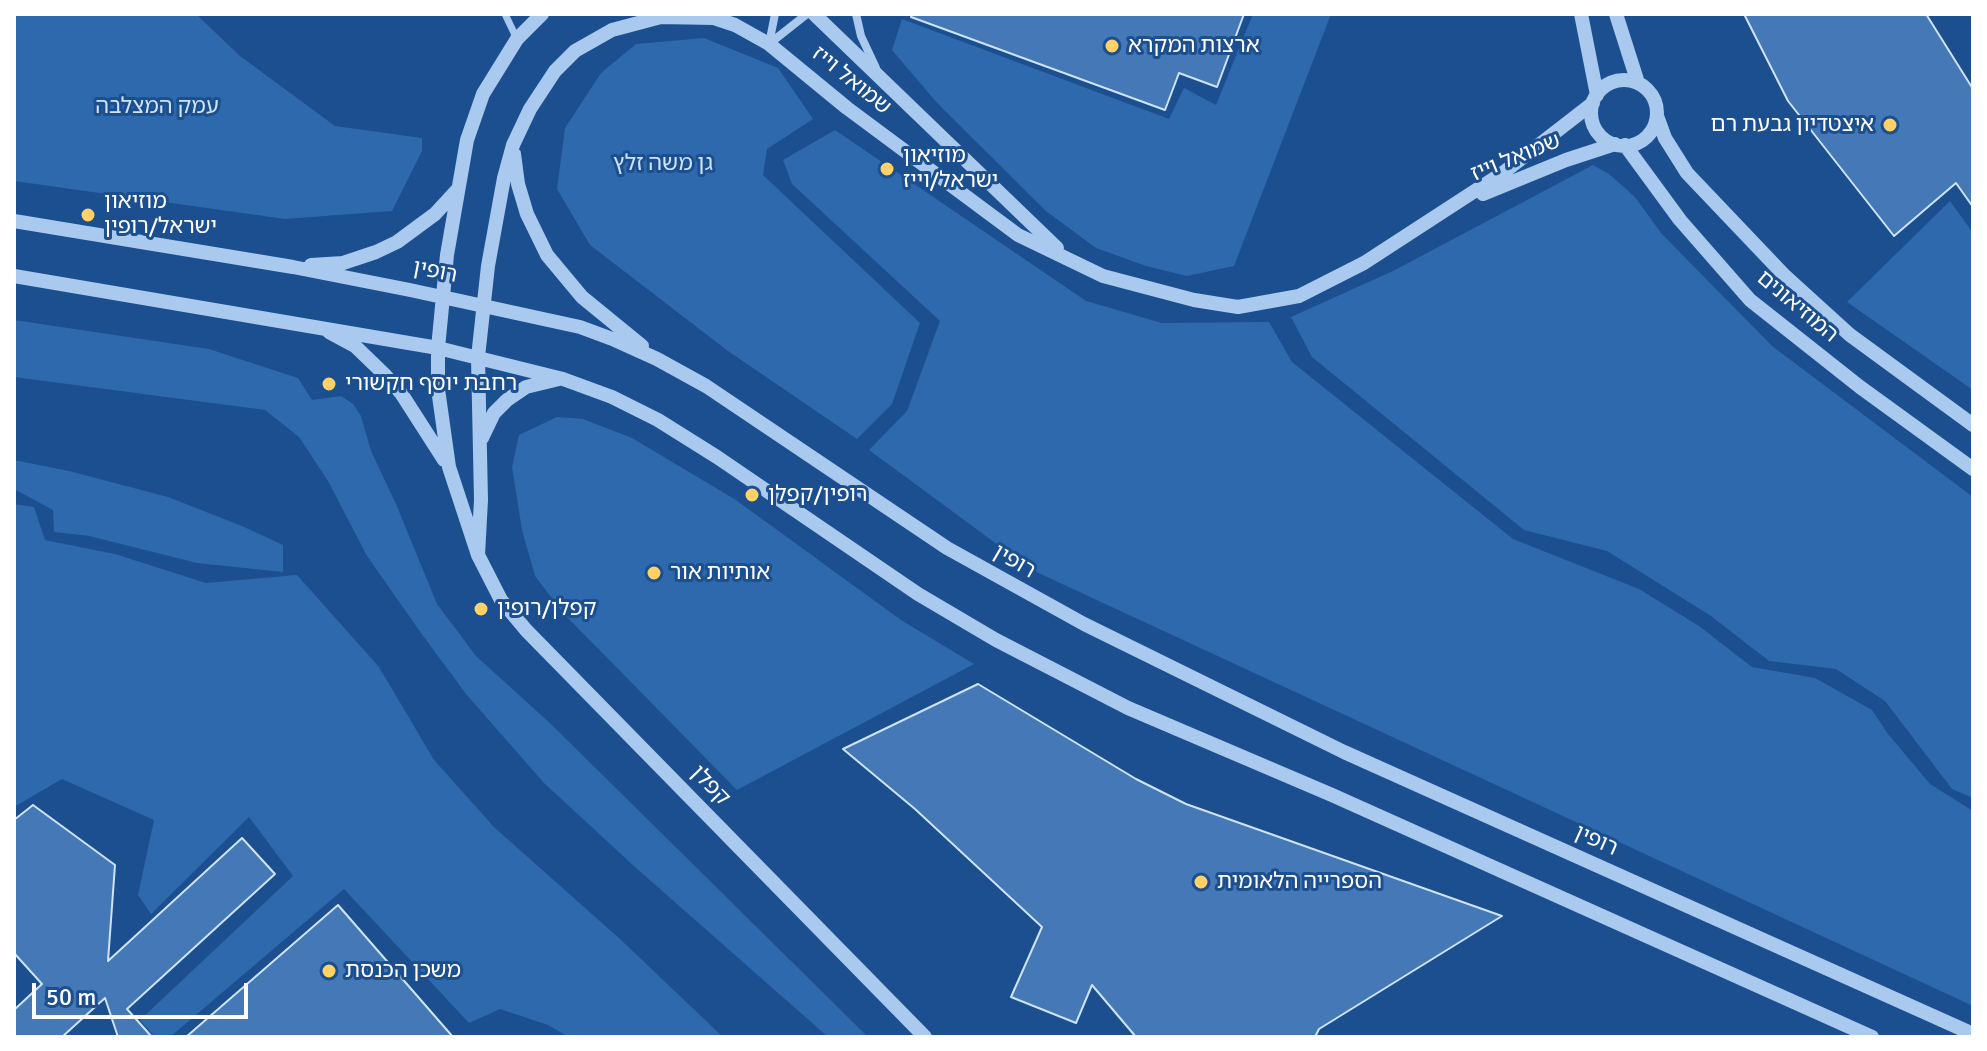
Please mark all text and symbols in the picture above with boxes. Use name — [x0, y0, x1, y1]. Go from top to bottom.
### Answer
place label: ארצות המקרא — [1128, 33, 1260, 59]
marker: ארצות המקרא — [1103, 37, 1121, 55]
street label: שמואל וייז — [806, 41, 896, 121]
park label: עמק המצלבה — [95, 94, 219, 120]
place label: איצטדיון גבעת רם — [1711, 112, 1874, 138]
marker: איצטדיון גבעת רם — [1881, 116, 1899, 134]
street label: שמואל וייז — [1467, 128, 1565, 188]
place label: מוזיאון ישראל/וייז — [903, 143, 998, 194]
park label: גן משה זלץ — [613, 151, 713, 177]
marker: מוזיאון ישראל/וייז — [878, 160, 896, 178]
place label: מוזיאון ישראל/רופין — [104, 189, 217, 240]
marker: מוזיאון ישראל/רופין — [79, 206, 97, 224]
street label: רופין — [411, 255, 459, 289]
street label: המוזיאונים — [1751, 265, 1843, 349]
place label: רחבת יוסף חקשורי — [345, 371, 517, 397]
marker: רחבת יוסף חקשורי — [320, 375, 338, 393]
place label: רופין/קפלן — [768, 482, 867, 508]
marker: רופין/קפלן — [743, 486, 761, 504]
street label: רופין — [988, 539, 1040, 585]
place label: אותיות אור — [670, 560, 770, 586]
marker: אותיות אור — [645, 564, 663, 582]
place label: קפלן/רופין — [497, 596, 596, 622]
marker: קפלן/רופין — [472, 600, 490, 618]
street label: קפלן — [685, 760, 735, 812]
street label: רופין — [1570, 820, 1622, 862]
place label: הספרייה הלאומית — [1217, 869, 1382, 895]
marker: הספרייה הלאומית — [1192, 873, 1210, 891]
place label: משכן הכנסת — [345, 958, 461, 984]
marker: משכן הכנסת — [320, 962, 338, 980]
scale bar — [36, 967, 252, 1017]
text: 50 m — [46, 982, 96, 1012]

